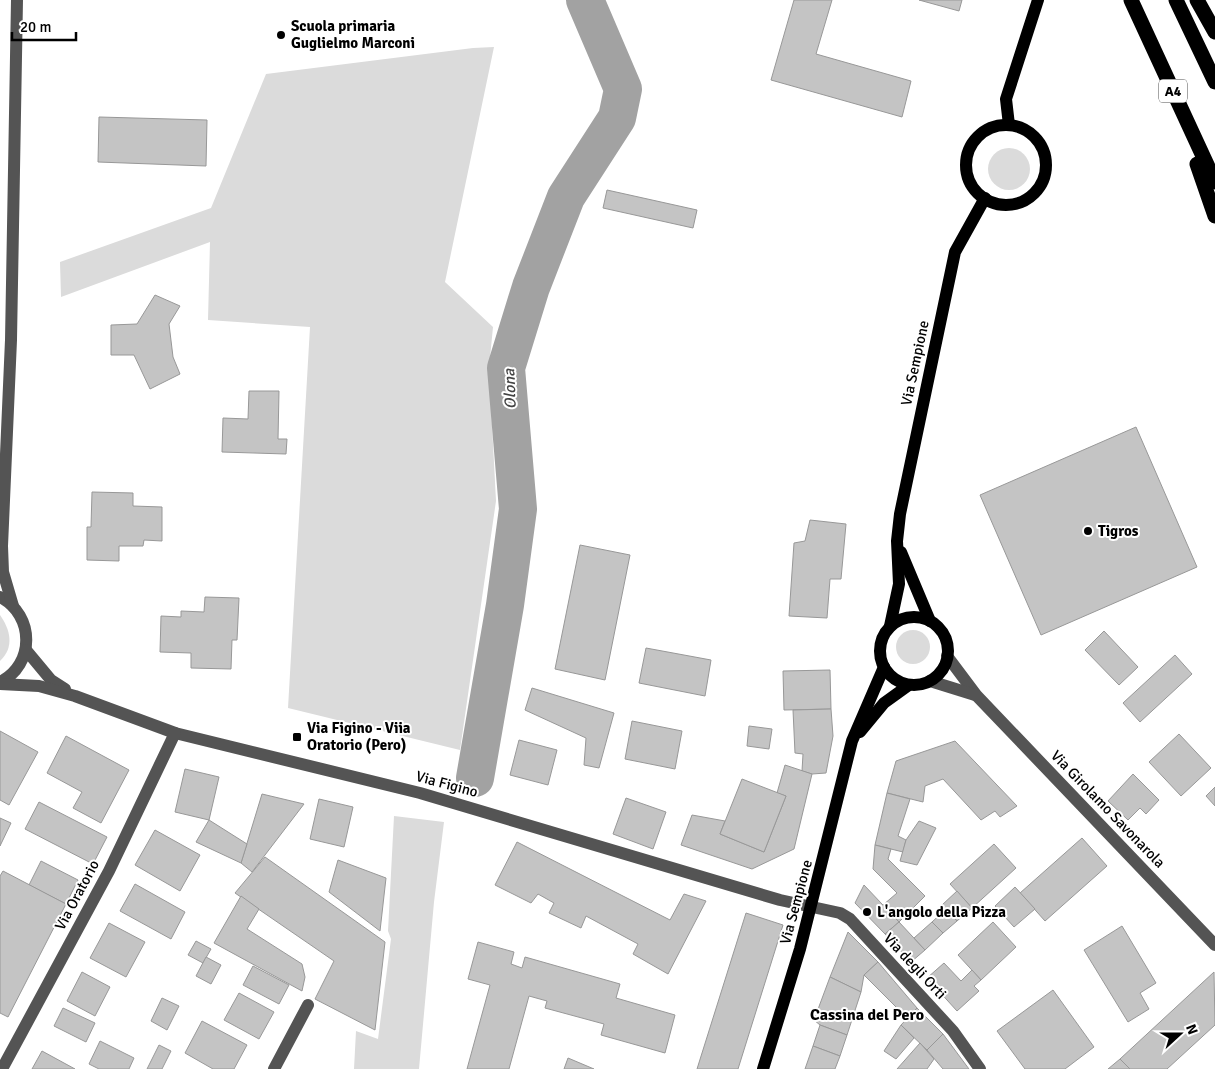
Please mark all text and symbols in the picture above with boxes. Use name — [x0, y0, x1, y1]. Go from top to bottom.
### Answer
scale bar — [12, 10, 76, 42]
place label: Scuola primaria Guglielmo Marconi — [291, 17, 415, 52]
text: 20 m — [20, 18, 51, 36]
marker: Scuola primaria Guglielmo Marconi — [275, 29, 287, 41]
road number: A4 — [1159, 80, 1187, 102]
street label: Via Sempione — [897, 319, 933, 407]
water label: Olona — [499, 368, 521, 409]
place label: Tigros — [1098, 522, 1139, 540]
marker: Tigros — [1082, 525, 1094, 537]
place label: Via Figino - Viia Oratorio (Pero) — [307, 719, 411, 754]
marker: Via Figino - Viia Oratorio (Pero) — [291, 731, 303, 743]
street label: Via Girolamo Savonarola — [1047, 746, 1169, 872]
street label: Via Figino — [414, 767, 480, 801]
street label: Via Oratorio — [51, 857, 103, 933]
street label: Via Sempione — [776, 858, 816, 946]
place label: L'angolo della Pizza — [877, 903, 1006, 921]
marker: L'angolo della Pizza — [861, 906, 873, 918]
street label: Via degli Orti — [880, 929, 950, 1003]
district label: Cassina del Pero — [810, 1005, 924, 1025]
north arrow — [1155, 1009, 1205, 1059]
text: N — [1182, 1022, 1201, 1037]

